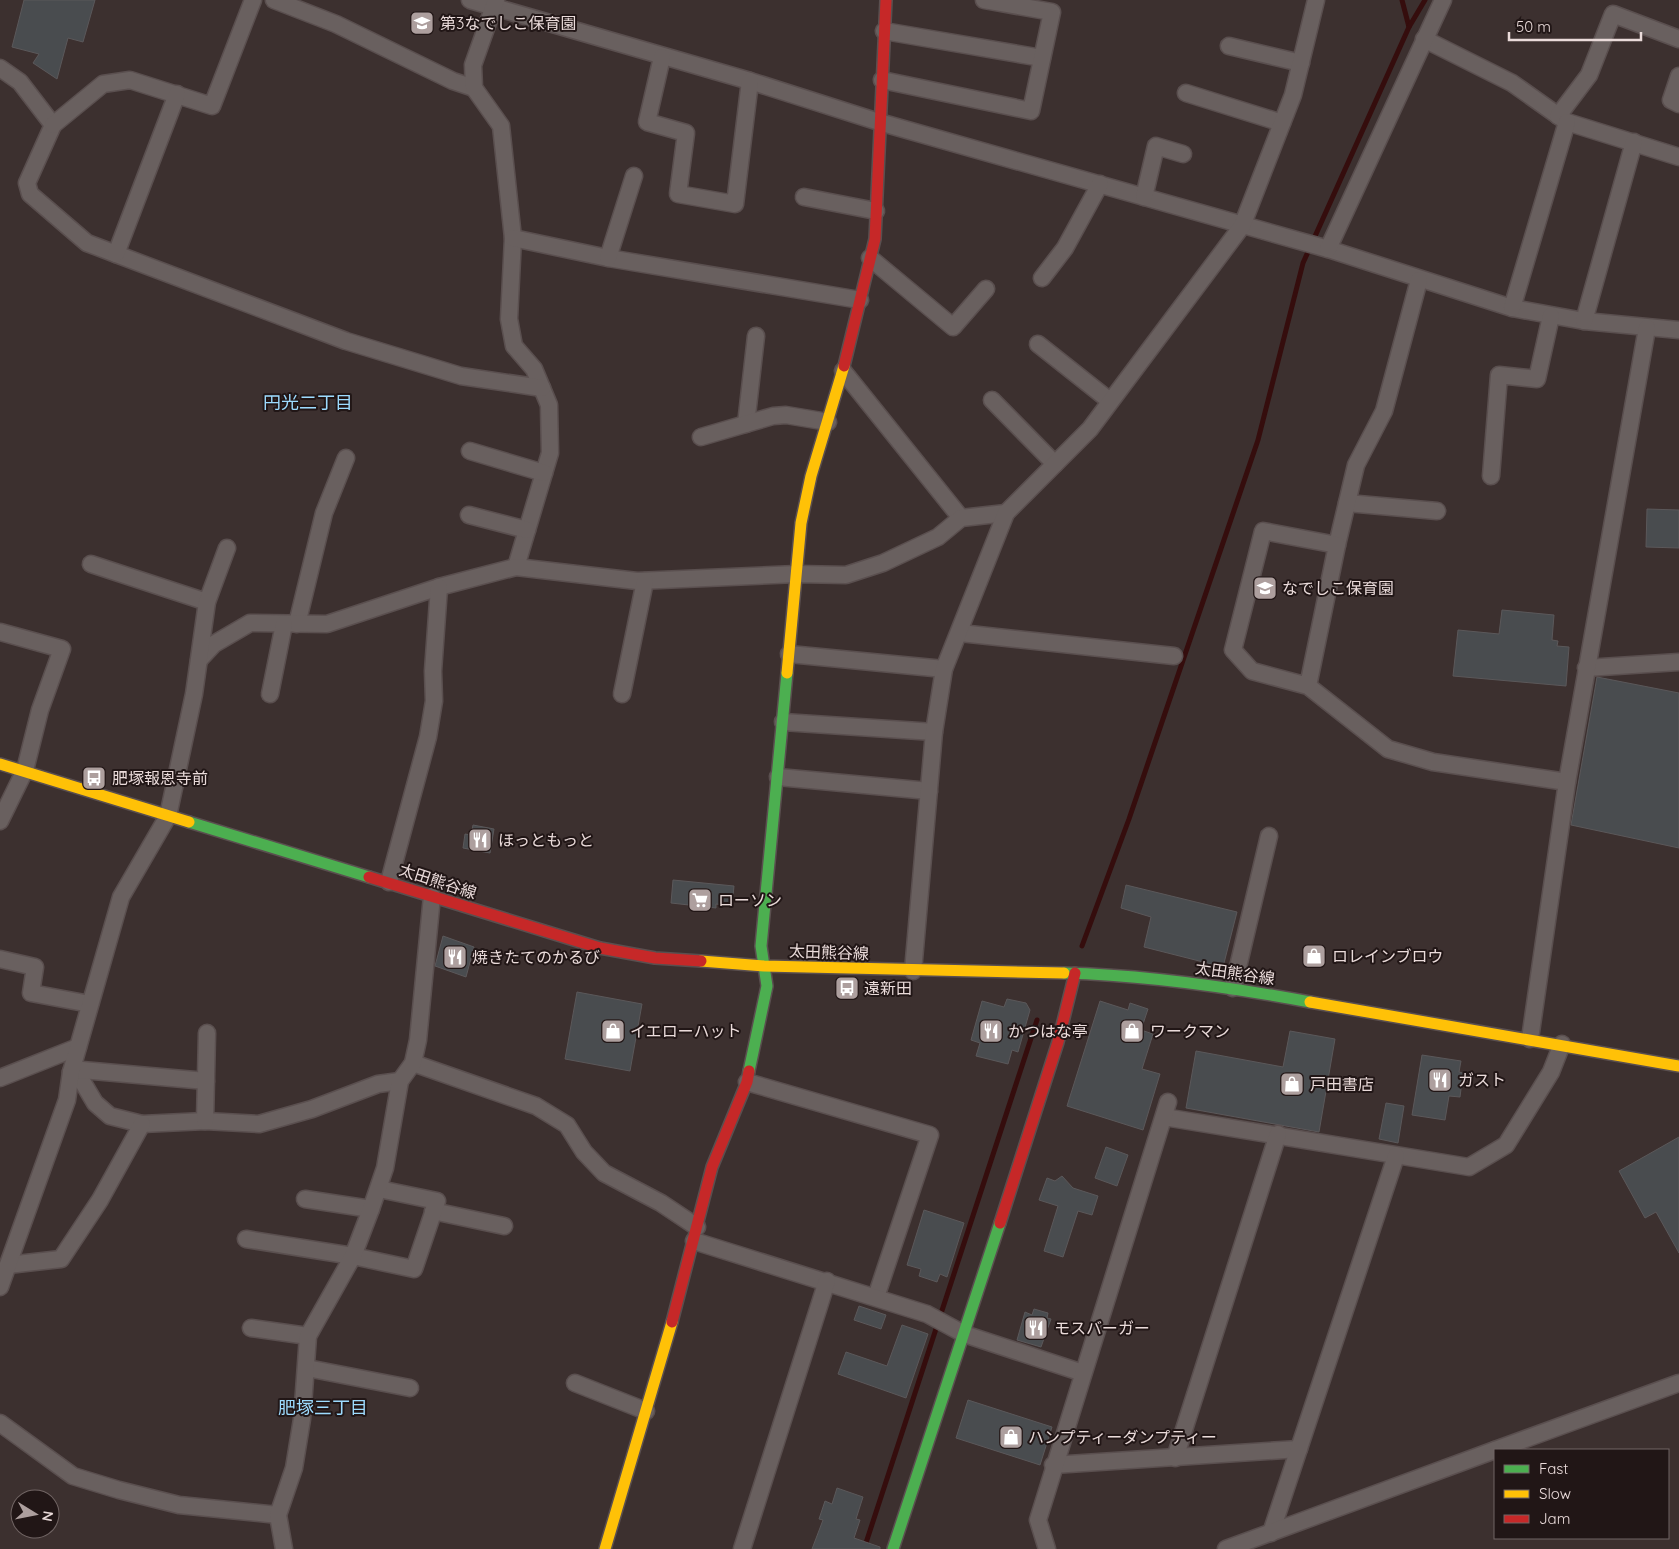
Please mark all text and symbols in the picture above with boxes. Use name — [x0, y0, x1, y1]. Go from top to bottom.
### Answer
school or university icon: 第3なでしこ保育園 — [409, 10, 435, 36]
scale bar — [1509, 10, 1642, 42]
place label: 第3なでしこ保育園 — [440, 13, 576, 33]
text: 50 m — [1516, 17, 1551, 36]
district label: 円光二丁目 — [263, 391, 353, 414]
school or university icon: なでしこ保育園 — [1252, 575, 1278, 601]
place label: なでしこ保育園 — [1282, 578, 1394, 598]
bus stop icon: 肥塚報恩寺前 — [81, 765, 107, 791]
place label: 肥塚報恩寺前 — [112, 768, 208, 788]
restaurant icon: ほっともっと — [467, 827, 493, 853]
place label: ほっともっと — [498, 830, 594, 850]
street label: 太田熊谷線 — [397, 859, 479, 903]
supermarket icon: ローソン — [687, 887, 713, 913]
place label: ローソン — [718, 890, 782, 910]
street label: 太田熊谷線 — [789, 941, 869, 963]
shop icon: ロレインブロウ — [1301, 943, 1327, 969]
restaurant icon: 焼きたてのかるび — [442, 944, 468, 970]
place label: ロレインブロウ — [1332, 946, 1444, 966]
place label: 焼きたてのかるび — [472, 947, 600, 967]
street label: 太田熊谷線 — [1194, 958, 1276, 988]
bus stop icon: 遠新田 — [834, 975, 860, 1001]
place label: 遠新田 — [864, 978, 912, 998]
shop icon: イエローハット — [600, 1018, 626, 1044]
restaurant icon: かつはな亭 — [978, 1018, 1004, 1044]
shop icon: ワークマン — [1119, 1018, 1145, 1044]
place label: イエローハット — [630, 1021, 742, 1041]
place label: かつはな亭 — [1008, 1021, 1088, 1041]
place label: ワークマン — [1150, 1021, 1230, 1041]
restaurant icon: ガスト — [1427, 1067, 1453, 1093]
place label: ガスト — [1458, 1070, 1506, 1090]
shop icon: 戸田書店 — [1279, 1071, 1305, 1097]
place label: 戸田書店 — [1310, 1074, 1374, 1094]
restaurant icon: モスバーガー — [1023, 1315, 1049, 1341]
place label: モスバーガー — [1054, 1318, 1150, 1338]
district label: 肥塚三丁目 — [278, 1396, 368, 1419]
shop icon: ハンプティーダンプティー — [998, 1424, 1024, 1450]
place label: ハンプティーダンプティー — [1028, 1427, 1217, 1447]
legend — [1494, 1449, 1669, 1539]
text: Fast — [1539, 1459, 1568, 1478]
text: Slow — [1539, 1484, 1571, 1503]
north arrow — [10, 1489, 60, 1539]
text: Jam — [1539, 1509, 1570, 1528]
text: N — [38, 1510, 58, 1523]

